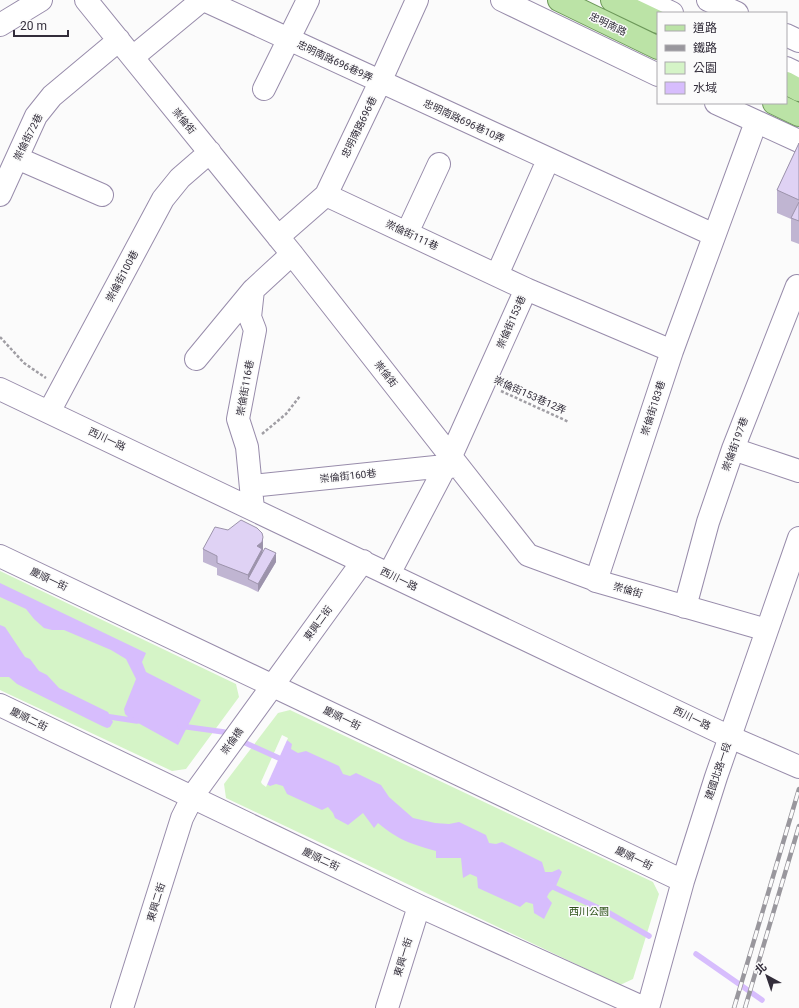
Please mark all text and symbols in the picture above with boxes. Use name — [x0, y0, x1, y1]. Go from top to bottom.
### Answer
street label: 忠明南路 — [588, 10, 628, 38]
scale bar — [14, 12, 68, 38]
legend — [657, 12, 787, 104]
text: 20 m — [20, 19, 47, 33]
text: 道路 — [693, 21, 717, 35]
street label: 忠明南路696巷9弄 — [295, 39, 375, 83]
text: 鐵路 — [693, 41, 717, 55]
text: 公園 — [693, 61, 717, 75]
text: 水域 — [693, 81, 717, 95]
street label: 忠明南路696巷 — [339, 95, 379, 159]
street label: 忠明南路696巷10弄 — [422, 97, 506, 145]
street label: 崇倫街 — [170, 106, 198, 136]
street label: 崇倫街72巷 — [11, 112, 45, 162]
street label: 崇倫街111巷 — [384, 218, 440, 252]
street label: 崇倫街100巷 — [104, 248, 140, 304]
street label: 崇倫街153巷 — [494, 294, 528, 350]
street label: 崇倫街116巷 — [235, 359, 255, 417]
street label: 崇倫街 — [372, 359, 400, 389]
street label: 崇倫街153巷12弄 — [492, 374, 568, 416]
street label: 崇倫街183巷 — [639, 379, 667, 437]
street label: 崇倫街197巷 — [720, 415, 750, 473]
street label: 西川一路 — [87, 426, 127, 452]
street label: 崇倫街160巷 — [319, 468, 377, 484]
street label: 西川一路 — [379, 565, 419, 593]
street label: 慶順一街 — [29, 566, 69, 592]
street label: 崇倫街 — [612, 581, 644, 599]
street label: 東興二街 — [302, 604, 334, 642]
street label: 慶順一街 — [322, 704, 362, 732]
street label: 西川一路 — [672, 704, 712, 732]
street label: 慶順二街 — [9, 705, 49, 733]
street label: 崇倫橋 — [219, 726, 245, 756]
street label: 建國北路一段 — [703, 741, 733, 801]
street label: 慶順一街 — [614, 844, 654, 872]
street label: 慶順二街 — [301, 846, 341, 872]
street label: 東興二街 — [145, 881, 167, 923]
park label: 西川公園 — [569, 906, 609, 917]
street label: 東興一街 — [392, 936, 414, 978]
north arrow — [747, 956, 787, 996]
text: 北 — [753, 960, 769, 977]

